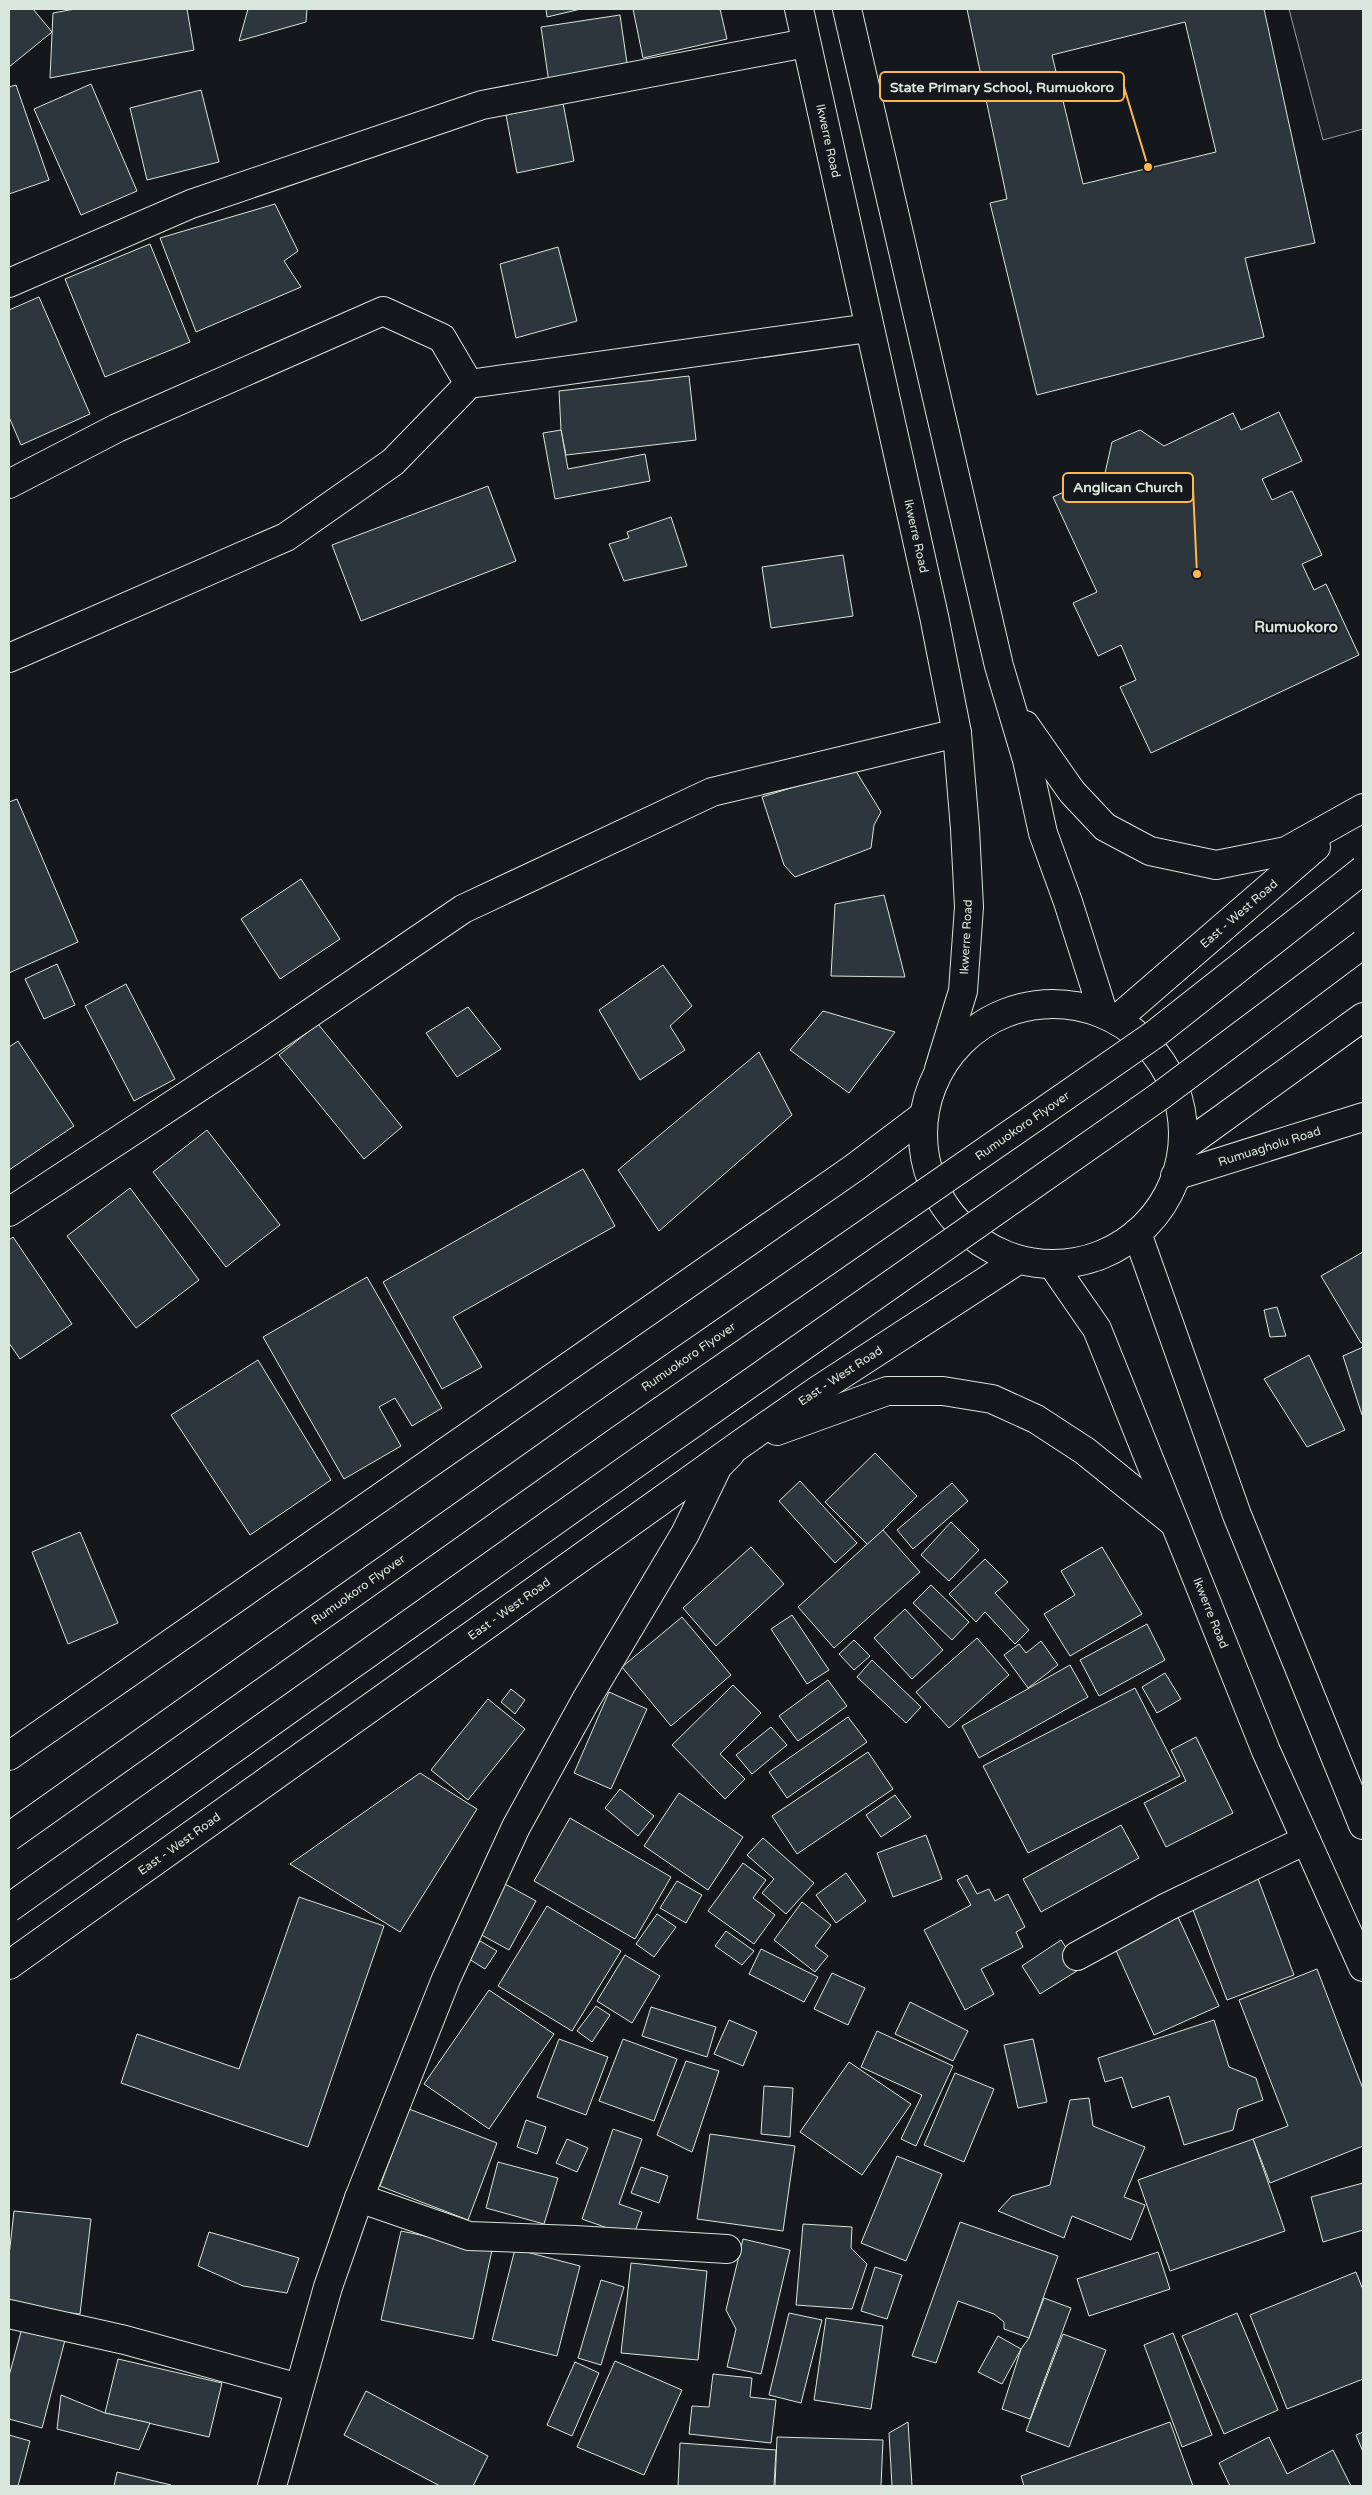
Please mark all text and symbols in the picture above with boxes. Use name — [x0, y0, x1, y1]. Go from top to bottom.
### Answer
callout: State Primary School, Rumuokoro — [880, 72, 1124, 101]
text: State Primary School, Rumuokoro — [890, 79, 1114, 96]
street label: Ikwerre Road — [813, 103, 843, 179]
callout: Anglican Church — [1063, 473, 1193, 502]
text: Anglican Church — [1073, 479, 1183, 496]
street label: Ikwerre Road — [901, 498, 931, 574]
district label: Rumuokoro — [1254, 618, 1338, 636]
street label: East - West Road — [1197, 876, 1280, 951]
street label: Ikwerre Road — [957, 899, 975, 975]
street label: Rumuokoro Flyover — [972, 1088, 1072, 1163]
street label: Rumuagholu Road — [1216, 1124, 1322, 1169]
street label: Rumuokoro Flyover — [639, 1319, 739, 1394]
street label: East - West Road — [796, 1343, 885, 1409]
street label: Rumuokoro Flyover — [309, 1551, 408, 1627]
street label: East - West Road — [465, 1575, 553, 1643]
street label: Ikwerre Road — [1190, 1576, 1231, 1651]
street label: East - West Road — [135, 1810, 223, 1878]

